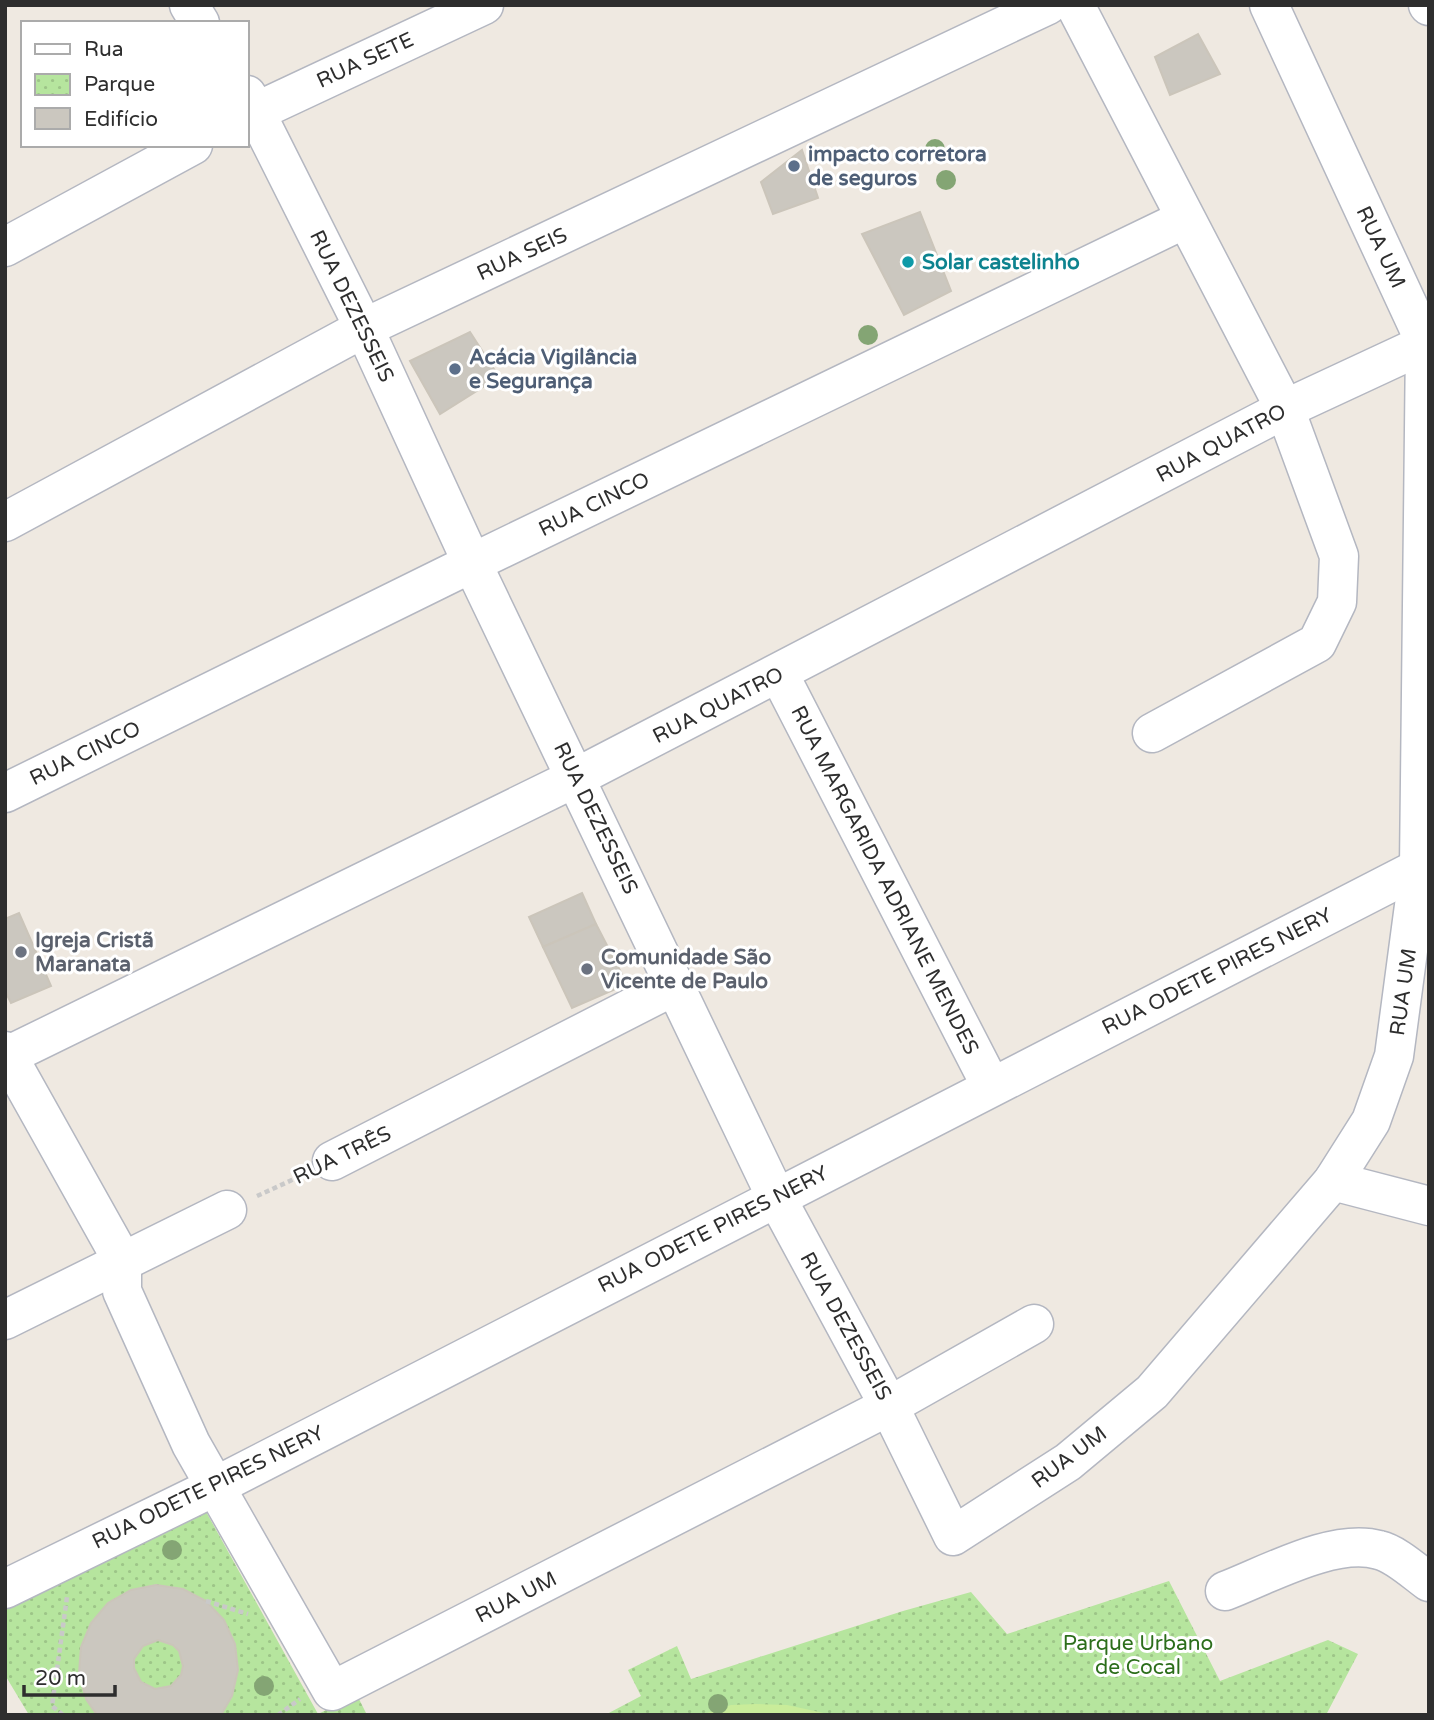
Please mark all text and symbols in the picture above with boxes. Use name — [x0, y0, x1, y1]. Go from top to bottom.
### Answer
legend — [21, 21, 248, 147]
street label: RUA SETE — [313, 27, 418, 94]
text: Rua — [84, 37, 124, 62]
text: Parque — [84, 72, 155, 97]
text: Edifício — [84, 107, 158, 132]
place label: impacto corretora de seguros — [808, 142, 987, 191]
marker: impacto corretora de seguros — [786, 158, 802, 174]
street label: RUA UM — [1351, 202, 1410, 292]
street label: RUA SEIS — [473, 223, 571, 286]
street label: RUA DEZESSEIS — [304, 226, 399, 386]
place label: Solar castelinho — [922, 250, 1080, 275]
marker: Solar castelinho — [900, 254, 916, 270]
place label: Acácia Vigilância e Segurança — [469, 345, 637, 394]
marker: Acácia Vigilância e Segurança — [447, 361, 463, 377]
street label: RUA QUATRO — [1152, 399, 1290, 488]
street label: RUA CINCO — [535, 467, 654, 542]
street label: RUA QUATRO — [649, 662, 788, 749]
street label: RUA MARGARIDA ADRIANE MENDES — [785, 702, 984, 1059]
street label: RUA CINCO — [26, 716, 145, 791]
street label: RUA DEZESSEIS — [548, 738, 643, 898]
street label: RUA ODETE PIRES NERY — [1098, 902, 1336, 1040]
place label: Igreja Cristã Maranata — [35, 928, 154, 977]
marker: Igreja Cristã Maranata — [13, 944, 29, 960]
place label: Comunidade São Vicente de Paulo — [601, 945, 771, 994]
street label: RUA UM — [1385, 947, 1422, 1037]
marker: Comunidade São Vicente de Paulo — [579, 961, 595, 977]
street label: RUA TRÊS — [289, 1121, 395, 1190]
street label: RUA ODETE PIRES NERY — [594, 1160, 832, 1298]
street label: RUA DEZESSEIS — [794, 1248, 897, 1405]
street label: RUA ODETE PIRES NERY — [88, 1420, 328, 1555]
street label: RUA UM — [1027, 1421, 1112, 1494]
street label: RUA UM — [471, 1566, 561, 1629]
park label: Parque Urbano de Cocal — [1063, 1631, 1213, 1680]
scale bar — [24, 1654, 116, 1698]
text: 20 m — [35, 1666, 86, 1691]

